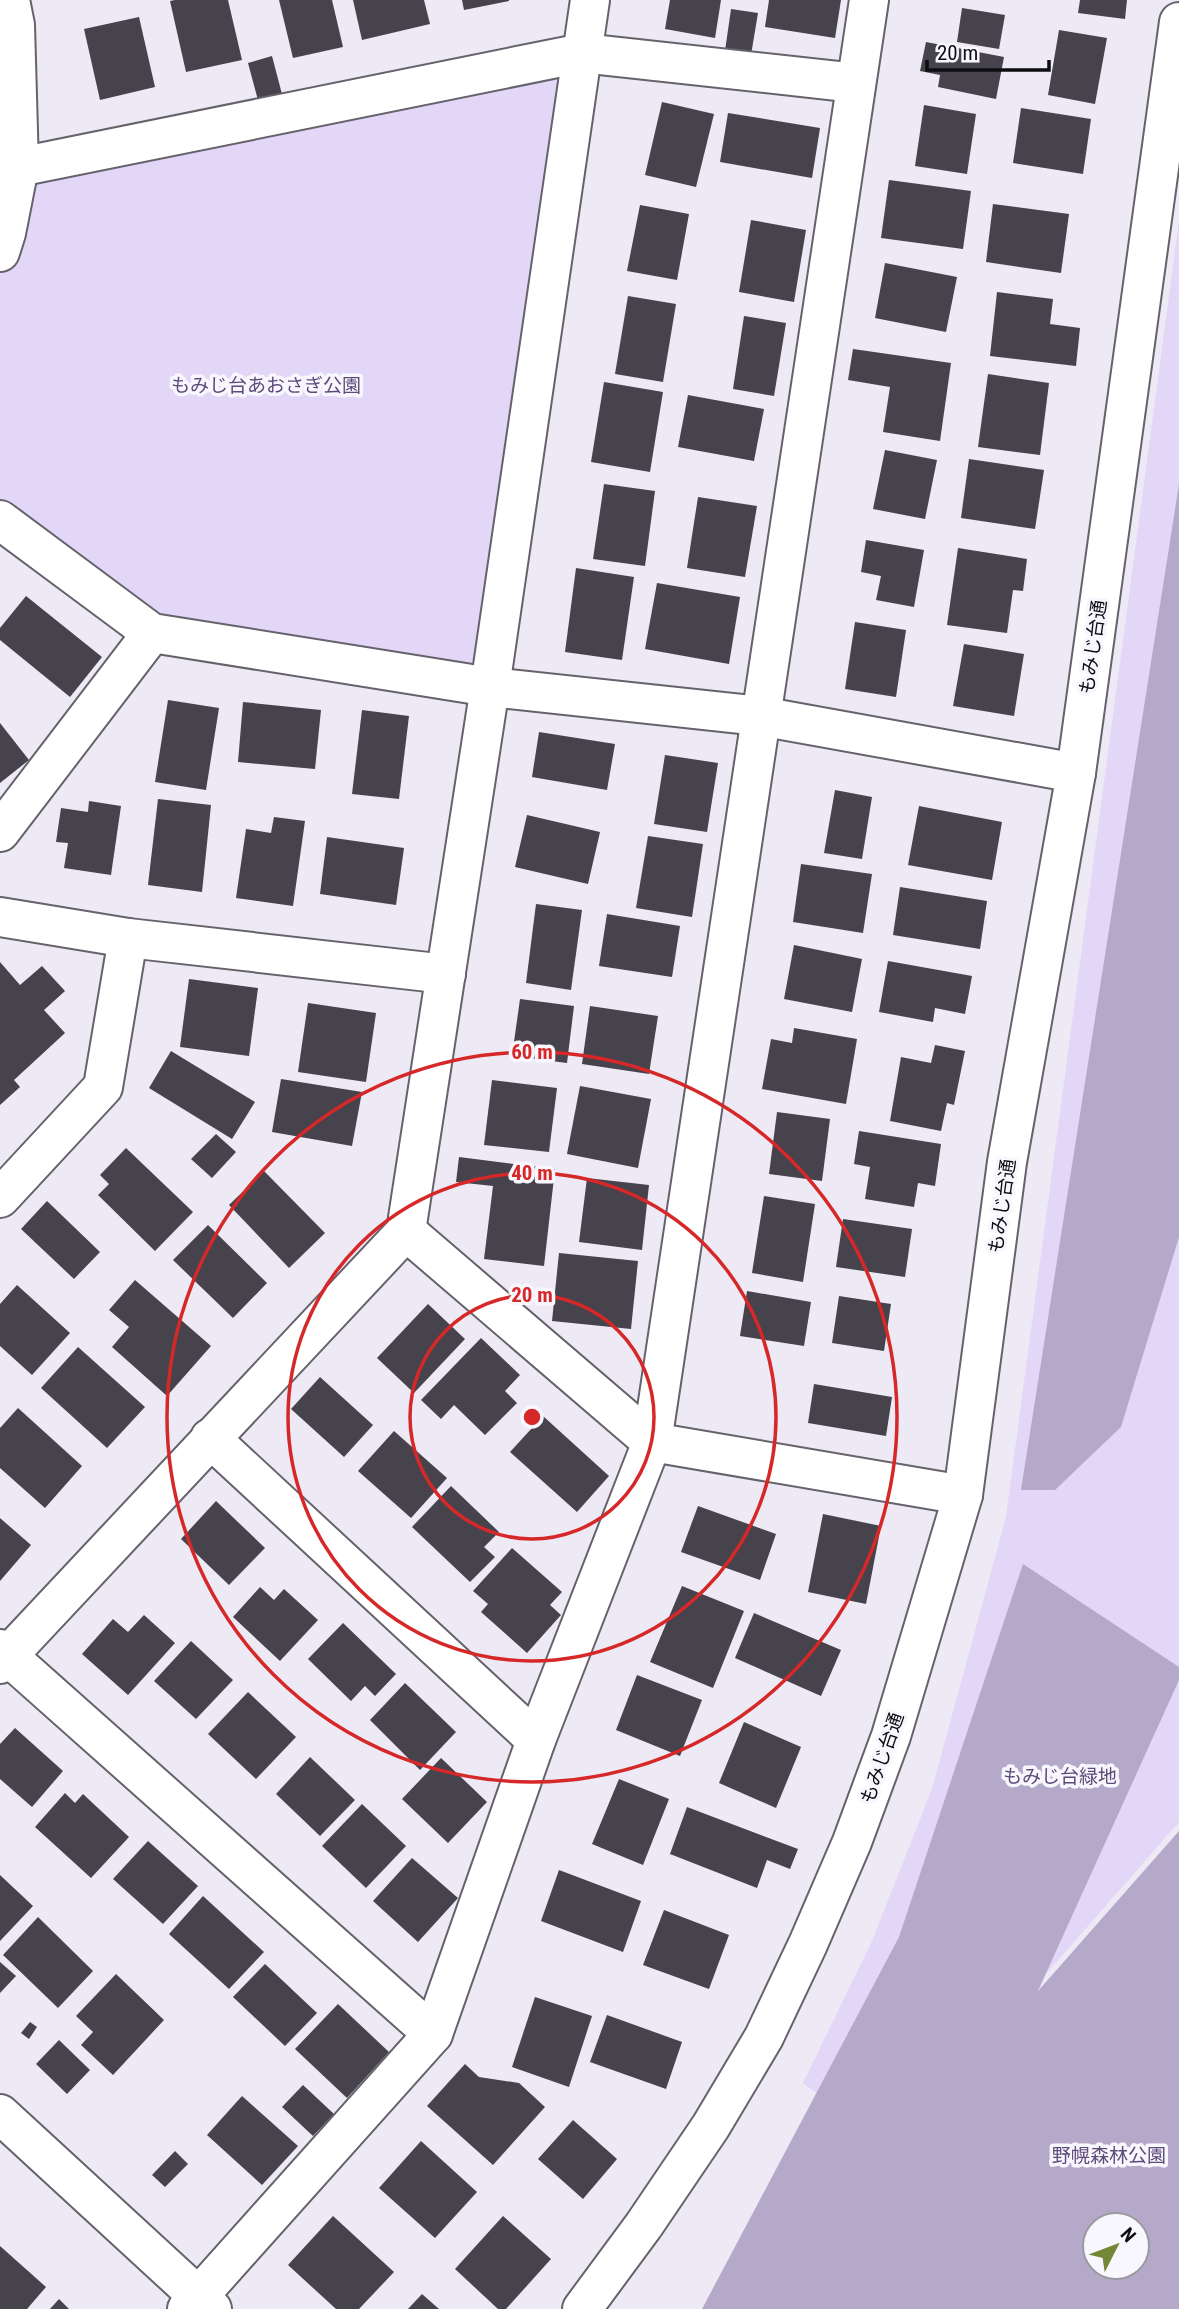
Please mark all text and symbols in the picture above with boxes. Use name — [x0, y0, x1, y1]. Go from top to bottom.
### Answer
scale bar — [927, 28, 1050, 72]
text: 20 m — [937, 41, 978, 65]
park label: もみじ台あおさぎ公園 — [171, 374, 361, 397]
street label: もみじ台通 — [1075, 598, 1111, 696]
text: 60 m — [511, 1040, 553, 1064]
street label: もみじ台通 — [984, 1157, 1020, 1255]
text: 40 m — [511, 1161, 553, 1185]
text: 20 m — [511, 1283, 553, 1307]
centre of rings — [520, 1405, 544, 1429]
street label: もみじ台通 — [856, 1709, 908, 1807]
park label: もみじ台緑地 — [1003, 1765, 1117, 1788]
park label: 野幌森林公園 — [1052, 2144, 1166, 2167]
north arrow — [1081, 2211, 1151, 2281]
text: N — [1116, 2223, 1141, 2247]

